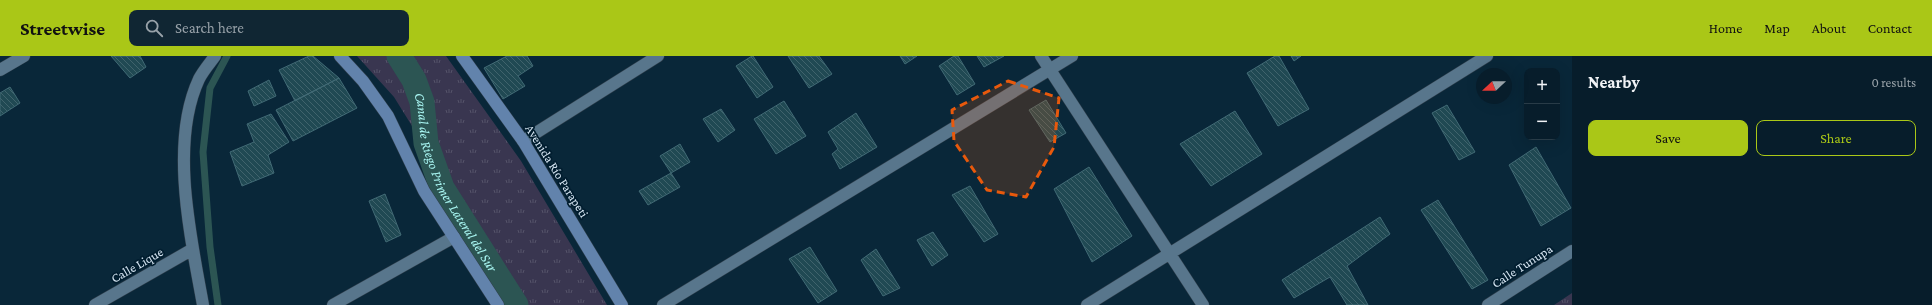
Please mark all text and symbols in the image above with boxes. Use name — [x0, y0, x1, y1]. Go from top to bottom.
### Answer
search box — [129, 10, 409, 46]
icon: search — [143, 17, 165, 39]
text: Streetwise — [20, 18, 105, 39]
text: Search here — [175, 20, 244, 36]
text: Home — [1709, 20, 1742, 36]
text: Map — [1764, 20, 1790, 36]
text: About — [1812, 20, 1846, 36]
text: Contact — [1868, 20, 1912, 36]
north arrow — [1476, 68, 1512, 104]
map controls — [1524, 68, 1560, 140]
button: + — [1524, 68, 1560, 104]
text: Nearby — [1588, 73, 1640, 92]
text: 0 results — [1871, 75, 1916, 90]
water label: Canal de Riego Primer Lateral del Sur — [411, 90, 501, 275]
button: − — [1524, 104, 1560, 140]
button: Save — [1588, 120, 1748, 156]
button: Share — [1756, 120, 1916, 156]
street label: Avenida Río Parapeti — [522, 122, 592, 221]
street label: Calle Tunupa — [1489, 241, 1555, 291]
street label: Calle Lique — [108, 244, 166, 286]

